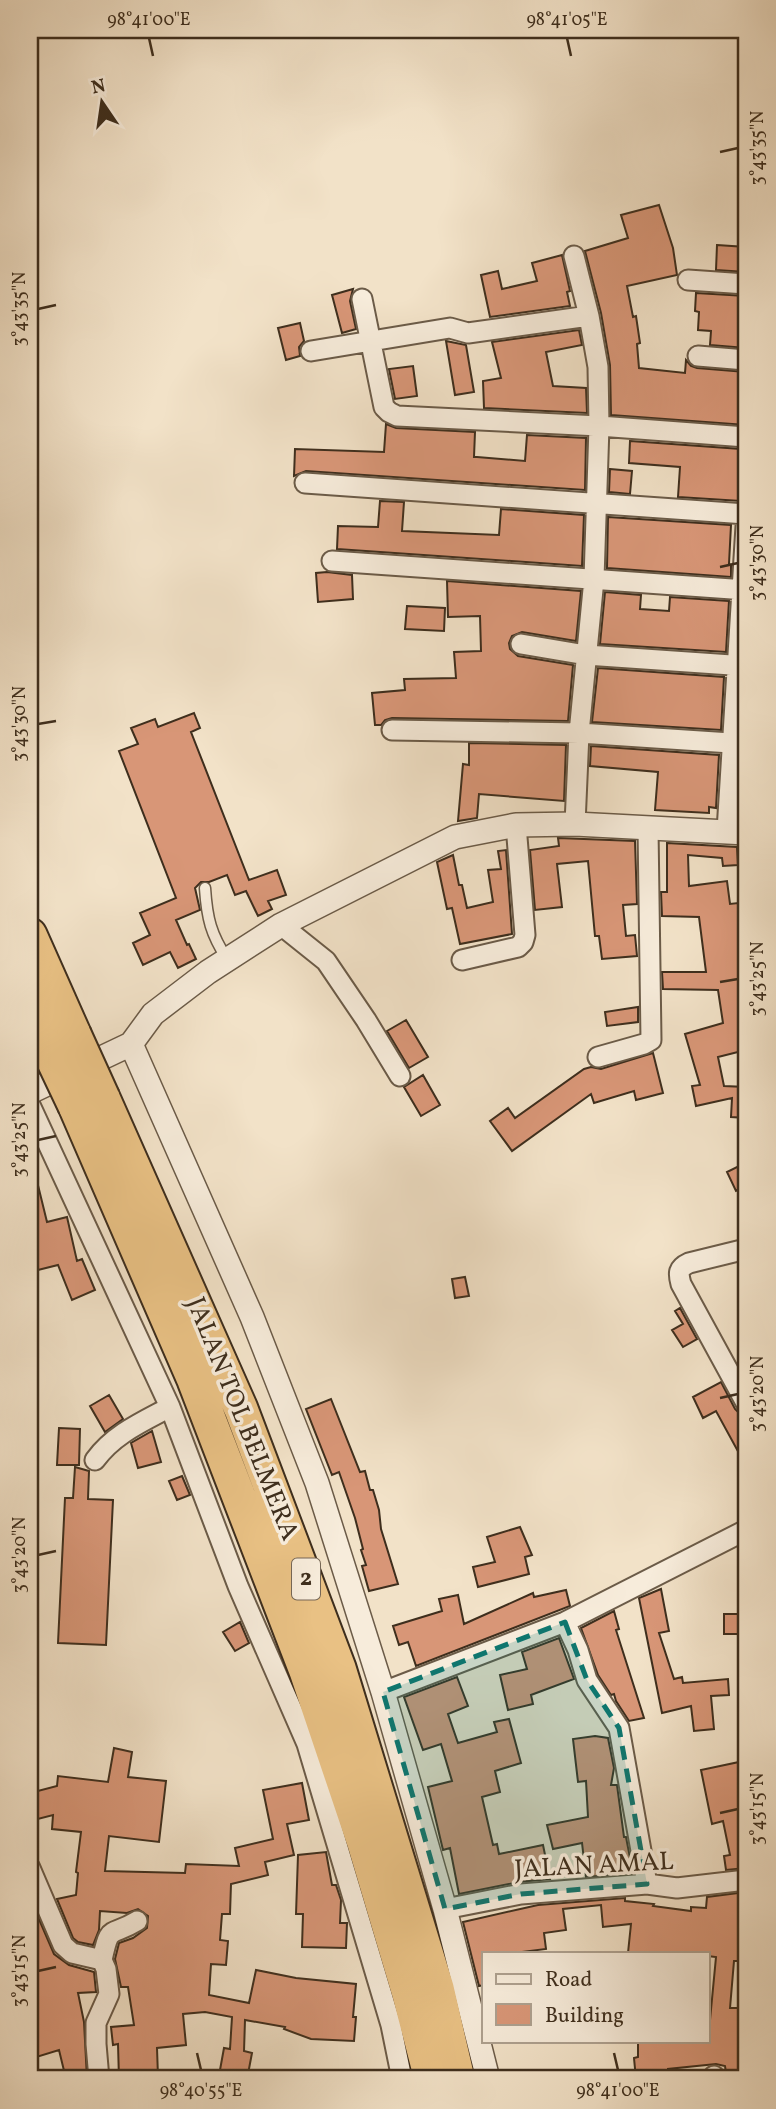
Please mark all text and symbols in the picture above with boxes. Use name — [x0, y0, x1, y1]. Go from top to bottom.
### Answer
text: 98°41'00"E — [107, 8, 191, 33]
text: 98°41'05"E — [527, 8, 608, 33]
north arrow — [66, 66, 136, 136]
text: N — [89, 73, 108, 102]
text: 3°43'35"N — [746, 111, 771, 185]
text: 3°43'35"N — [8, 272, 33, 346]
text: 3°43'30"N — [746, 525, 771, 601]
text: 3°43'30"N — [8, 686, 33, 762]
text: 3°43'25"N — [746, 941, 771, 1017]
text: 3°43'25"N — [8, 1102, 33, 1178]
street label: JALAN TOL BELMERA — [177, 1292, 307, 1546]
text: 3°43'20"N — [746, 1356, 771, 1432]
text: 3°43'20"N — [8, 1517, 33, 1593]
road number: 2 — [292, 1559, 320, 1600]
text: 3°43'15"N — [746, 1773, 771, 1845]
street label: JALAN AMAL — [513, 1844, 675, 1888]
text: 3°43'15"N — [8, 1935, 33, 2007]
legend — [482, 1952, 710, 2042]
text: Road — [545, 1966, 592, 1995]
text: Building — [545, 2002, 624, 2031]
text: 98°40'55"E — [160, 2079, 242, 2104]
text: 98°41'00"E — [576, 2079, 660, 2104]

